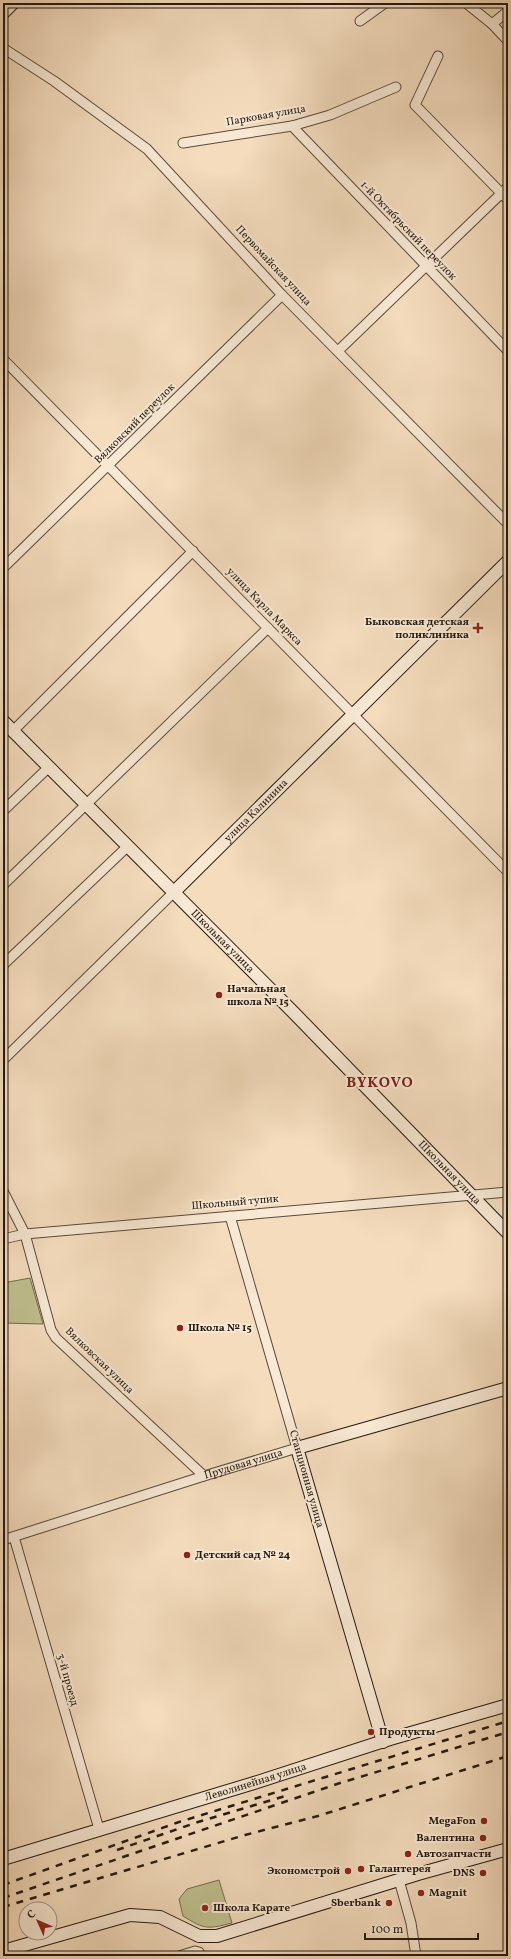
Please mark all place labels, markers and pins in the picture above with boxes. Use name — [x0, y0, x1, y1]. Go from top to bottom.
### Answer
place label: Быковская детская поликлиника — [365, 615, 469, 643]
marker: Быковская детская поликлиника — [472, 622, 484, 634]
place label: Начальная школа № 15 — [227, 982, 289, 1010]
marker: Начальная школа № 15 — [214, 990, 224, 1000]
place label: Школа № 15 — [188, 1321, 252, 1336]
marker: Школа № 15 — [175, 1323, 185, 1333]
place label: Детский сад № 24 — [195, 1548, 291, 1563]
marker: Детский сад № 24 — [182, 1550, 192, 1560]
place label: Продукты — [379, 1725, 435, 1740]
marker: Продукты — [366, 1727, 376, 1737]
place label: MegaFon — [428, 1814, 476, 1829]
marker: MegaFon — [479, 1816, 489, 1826]
place label: Валентина — [416, 1831, 475, 1846]
marker: Валентина — [478, 1833, 488, 1843]
place label: Автозапчасти — [416, 1847, 491, 1862]
marker: Автозапчасти — [403, 1849, 413, 1859]
place label: Галантерея — [369, 1862, 431, 1877]
place label: Экономстрой — [267, 1864, 340, 1879]
marker: Галантерея — [356, 1864, 366, 1874]
marker: Экономстрой — [343, 1866, 353, 1876]
place label: DNS — [453, 1866, 475, 1881]
marker: DNS — [478, 1868, 488, 1878]
place label: Magnit — [429, 1886, 467, 1901]
marker: Magnit — [416, 1888, 426, 1898]
place label: Sberbank — [331, 1896, 381, 1911]
marker: Sberbank — [384, 1898, 394, 1908]
place label: Школа Карате — [213, 1901, 290, 1916]
marker: Школа Карате — [200, 1903, 210, 1913]

